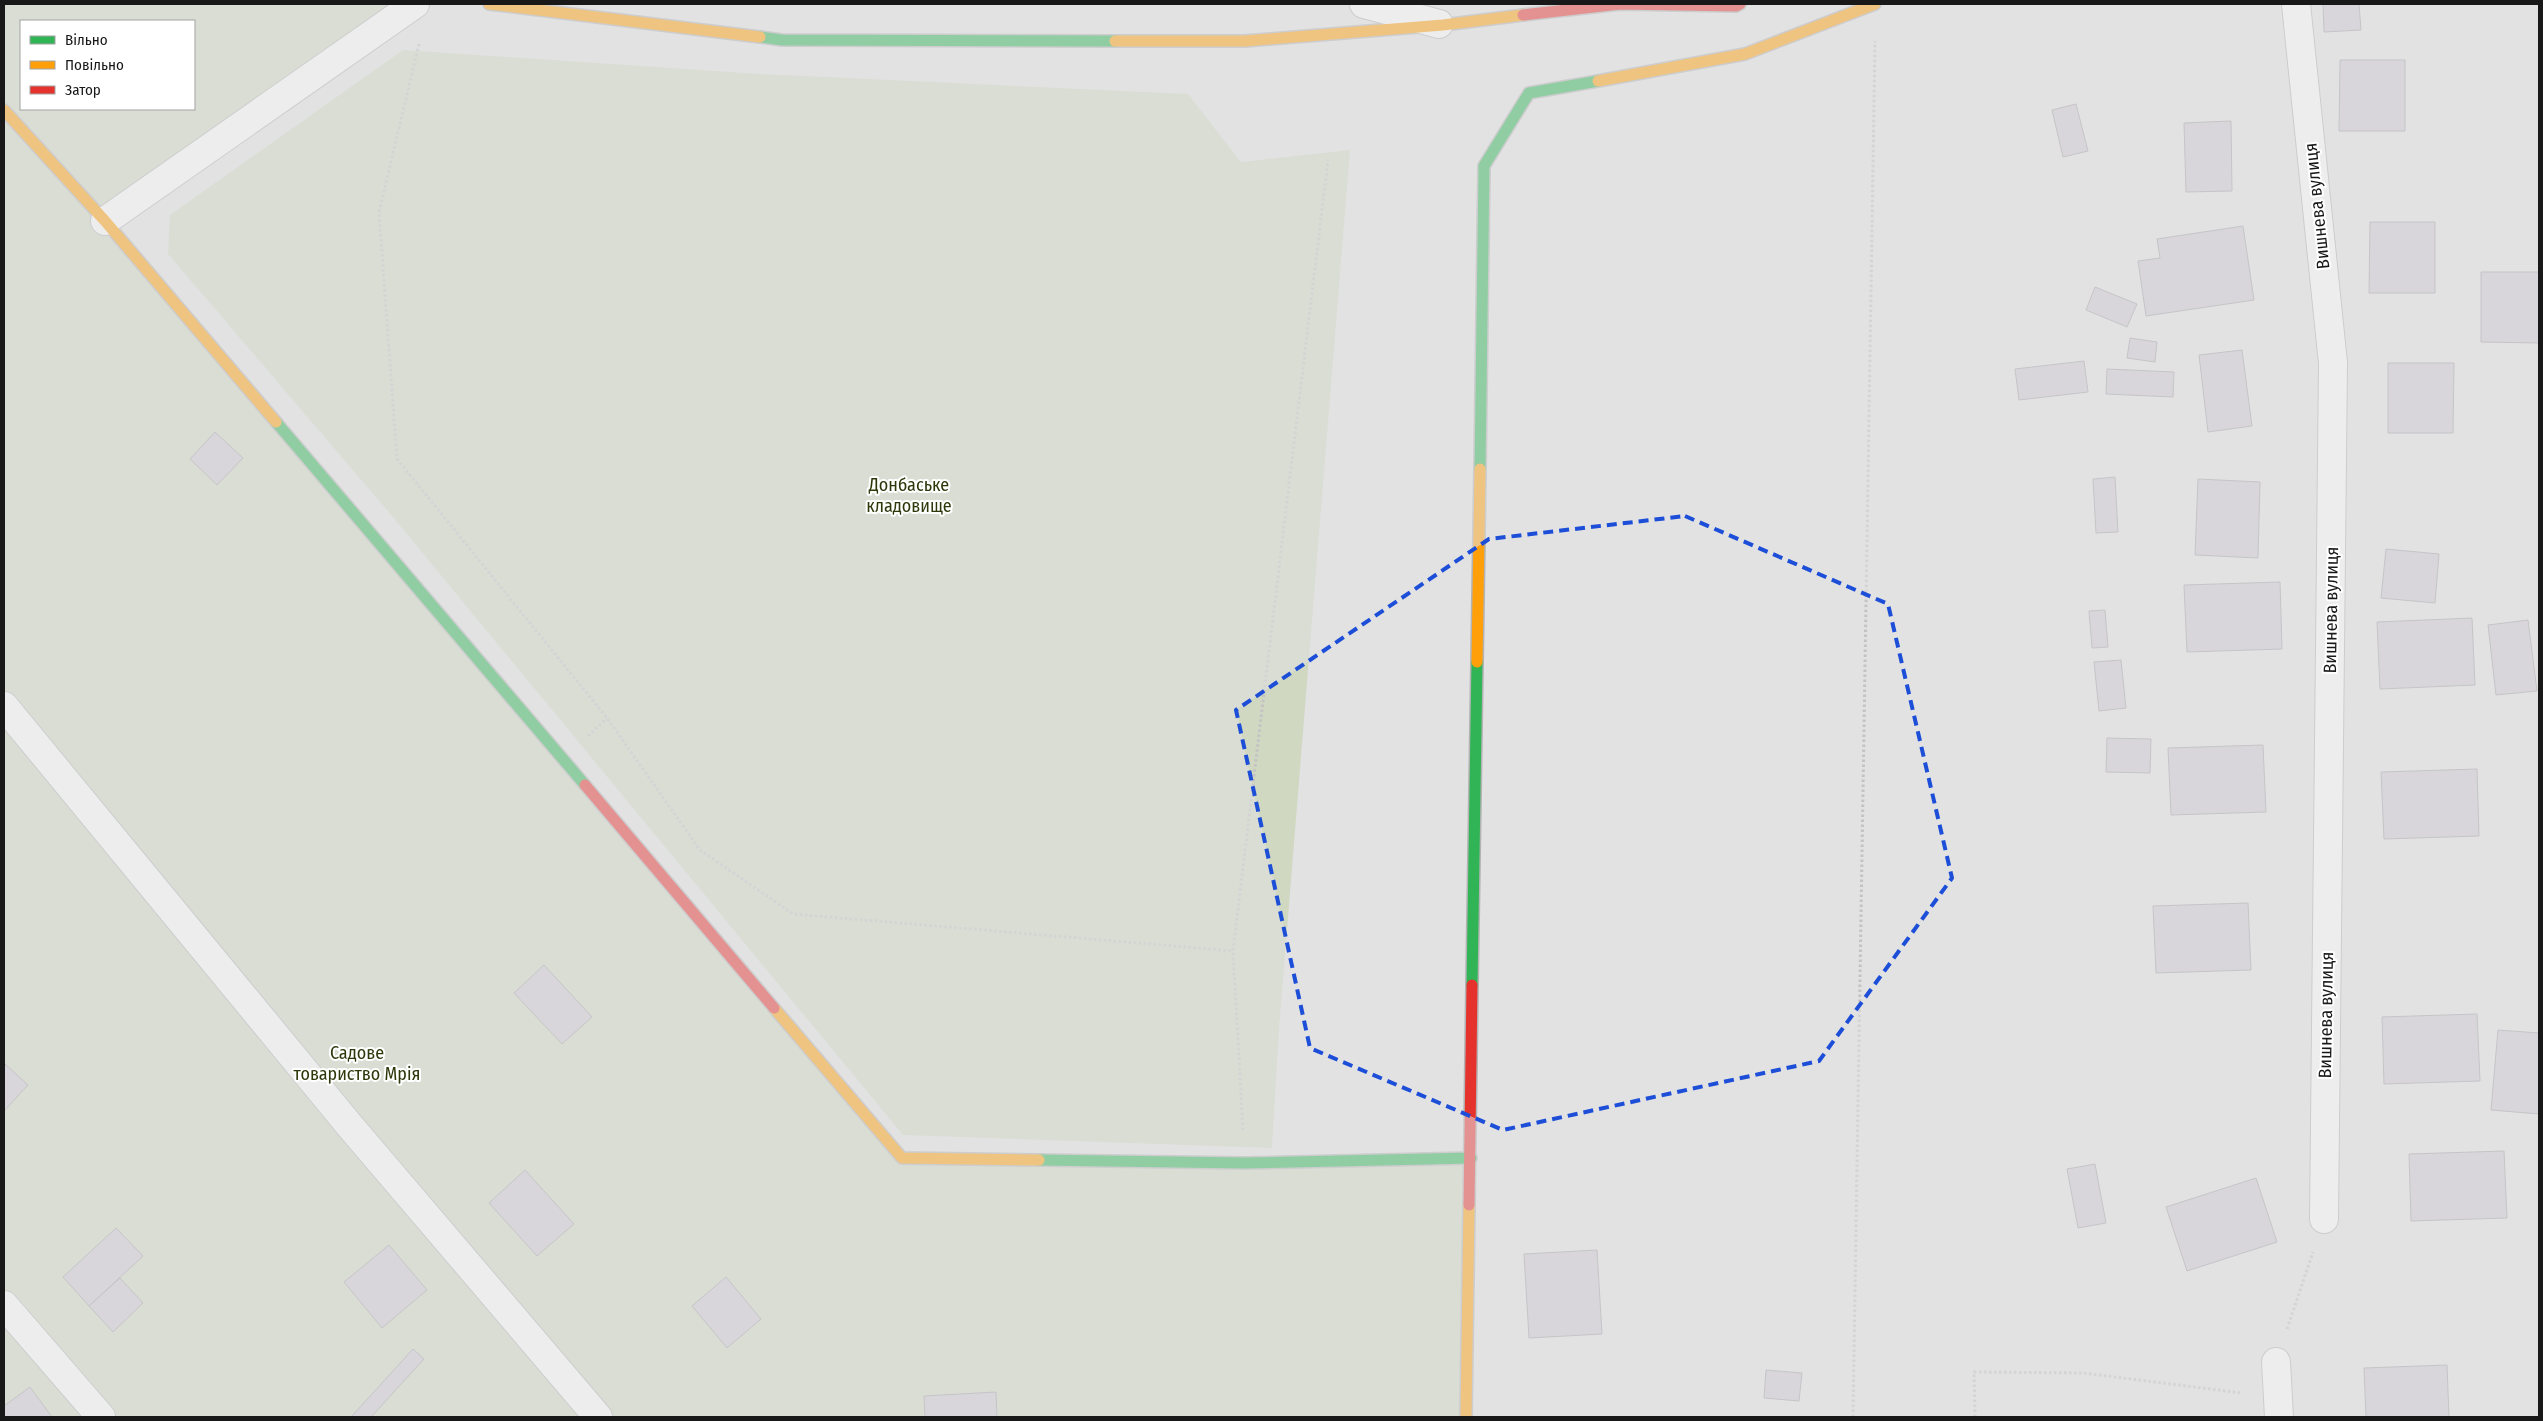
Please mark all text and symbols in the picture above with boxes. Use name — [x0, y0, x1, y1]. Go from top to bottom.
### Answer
legend — [20, 20, 195, 110]
text: Вільно — [65, 31, 108, 49]
text: Повільно — [65, 56, 124, 74]
text: Затор — [65, 81, 101, 99]
street label: Вишнева вулиця — [2299, 142, 2335, 270]
park label: Донбаське кладовище — [866, 474, 952, 517]
street label: Вишнева вулиця — [2319, 546, 2343, 674]
street label: Вишнева вулиця — [2314, 951, 2338, 1079]
park label: Садове товариство Мрія — [294, 1042, 420, 1085]

